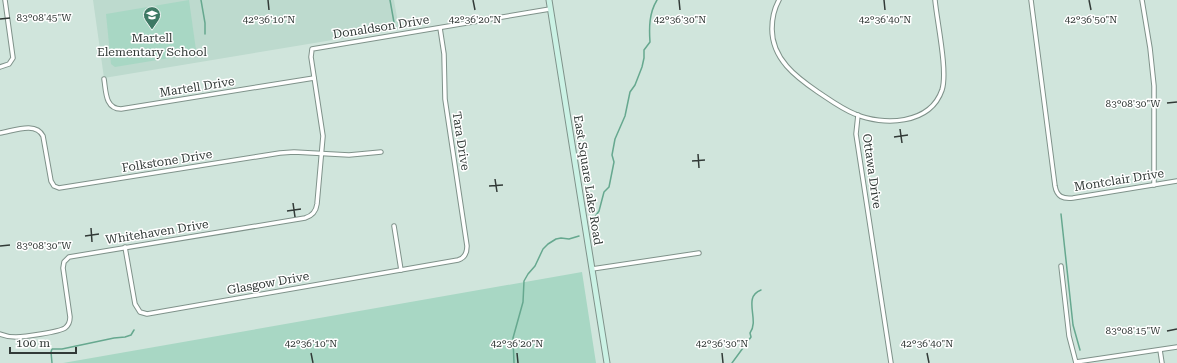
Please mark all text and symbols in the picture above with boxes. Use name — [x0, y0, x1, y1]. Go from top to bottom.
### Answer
school or university icon: Martell Elementary School — [142, 5, 162, 30]
text: 83°08'45"W — [17, 12, 72, 23]
street label: Donaldson Drive — [332, 12, 431, 42]
text: 42°36'10"N — [243, 14, 295, 25]
text: 42°36'20"N — [449, 14, 501, 25]
text: 42°36'30"N — [654, 14, 706, 25]
text: 42°36'40"N — [859, 14, 911, 25]
text: 42°36'50"N — [1065, 14, 1117, 25]
place label: Martell Elementary School — [97, 31, 207, 59]
street label: Martell Drive — [159, 74, 236, 100]
text: 83°08'30"W — [1106, 98, 1161, 109]
street label: Tara Drive — [449, 111, 473, 172]
street label: East Square Lake Road — [571, 114, 605, 246]
street label: Ottawa Drive — [860, 133, 884, 210]
street label: Folkstone Drive — [121, 147, 214, 175]
street label: Montclair Drive — [1073, 166, 1165, 194]
street label: Whitehaven Drive — [104, 217, 210, 247]
text: 83°08'30"W — [17, 240, 72, 251]
street label: Glasgow Drive — [226, 269, 311, 297]
text: 83°08'15"W — [1106, 325, 1161, 336]
scale bar — [10, 329, 76, 355]
text: 100 m — [16, 336, 50, 350]
text: 42°36'10"N — [285, 338, 337, 349]
text: 42°36'20"N — [491, 338, 543, 349]
text: 42°36'30"N — [696, 338, 748, 349]
text: 42°36'40"N — [901, 338, 953, 349]

